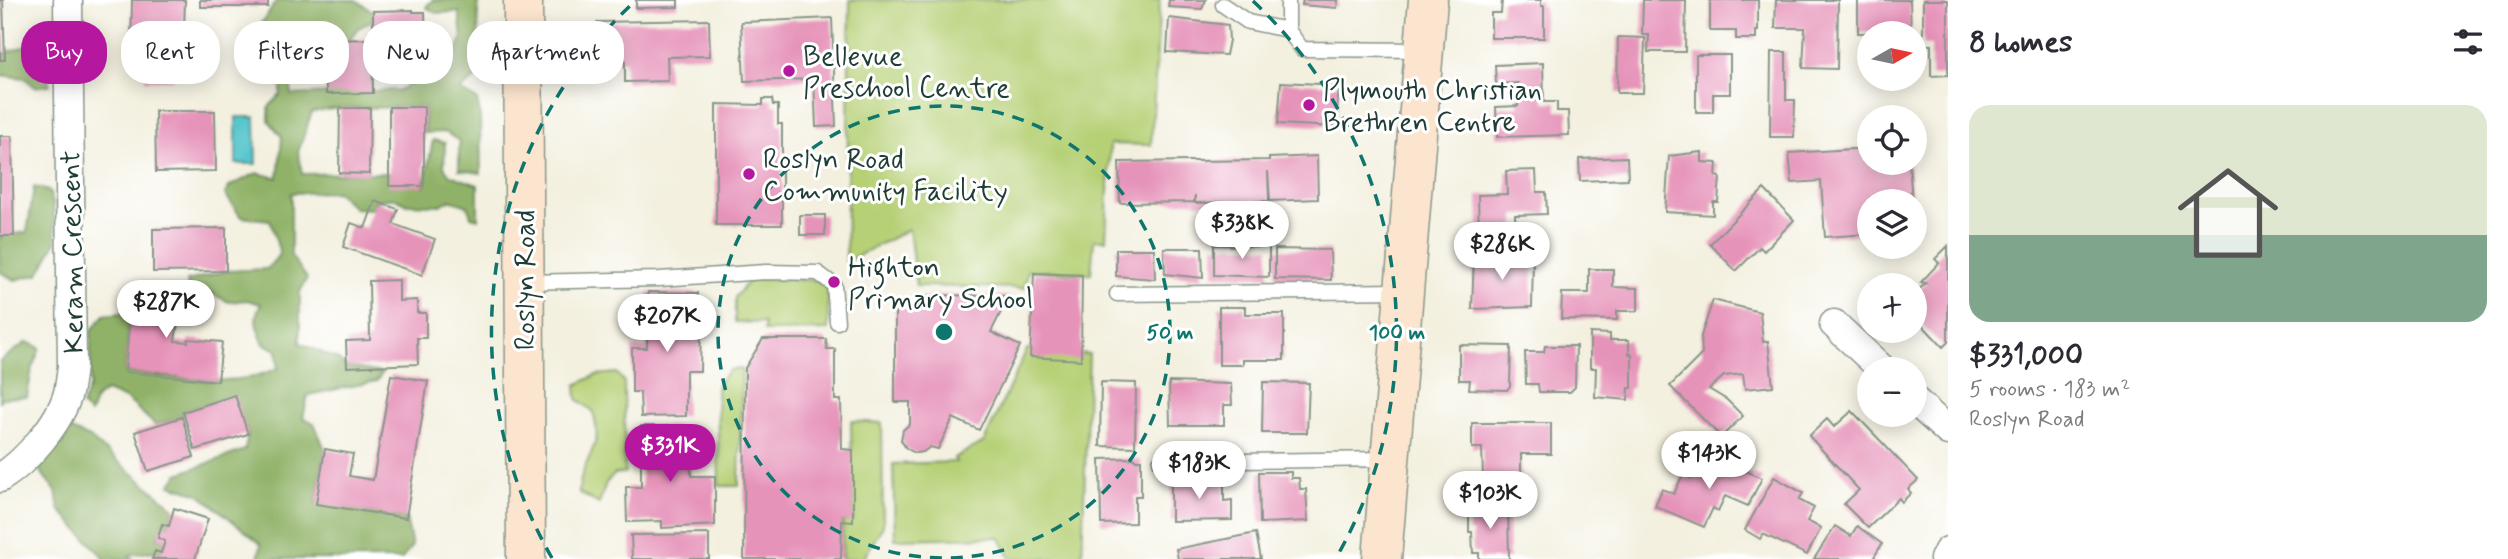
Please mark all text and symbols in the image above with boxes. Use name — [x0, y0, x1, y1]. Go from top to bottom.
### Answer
chip: Buy — [21, 21, 107, 84]
chip: Rent — [121, 21, 220, 84]
chip: Filters — [234, 21, 349, 84]
chip: New — [363, 21, 453, 84]
chip: Apartment — [467, 21, 624, 84]
north arrow — [1857, 21, 1927, 91]
map controls — [1857, 21, 1927, 427]
text: 8 homes — [1969, 23, 2072, 62]
icon: filters — [2449, 23, 2487, 61]
place label: Bellevue Preschool Centre — [803, 39, 1010, 108]
marker: Bellevue Preschool Centre — [781, 63, 797, 79]
place label: Plymouth Christian Brethren Centre — [1323, 73, 1542, 142]
marker: Plymouth Christian Brethren Centre — [1301, 97, 1317, 113]
button: locate — [1857, 105, 1927, 175]
place label: Roslyn Road Community Facility — [763, 142, 1008, 211]
street label: Keram Crescent — [53, 150, 94, 354]
icon: home — [2165, 150, 2291, 276]
marker: Roslyn Road Community Facility — [741, 166, 757, 182]
button: layers — [1857, 189, 1927, 259]
pin: $338K — [1193, 202, 1291, 261]
text: $338K — [1211, 209, 1273, 239]
street label: Roslyn Road — [508, 210, 545, 350]
pin: $286K — [1453, 222, 1551, 282]
text: $286K — [1470, 230, 1534, 260]
place label: Highton Primary School — [848, 250, 1033, 319]
button: + — [1857, 273, 1927, 343]
marker: Highton Primary School — [826, 274, 842, 290]
pin: $287K — [117, 280, 215, 340]
text: $287K — [133, 288, 199, 318]
pin: $207K — [618, 294, 716, 354]
text: $207K — [633, 302, 701, 332]
text: 50 m — [1147, 319, 1194, 347]
text: 100 m — [1369, 319, 1425, 347]
centre of rings — [932, 320, 956, 344]
text: $331,000 — [1969, 336, 2083, 375]
button: − — [1857, 357, 1927, 427]
text: 5 rooms · 183 m² — [1969, 375, 2130, 405]
text: Roslyn Road — [1969, 405, 2085, 435]
pin: $331K — [621, 424, 719, 484]
text: $331K — [641, 432, 699, 462]
pin: $143K — [1660, 432, 1758, 491]
text: $143K — [1677, 439, 1741, 469]
pin: $183K — [1150, 442, 1248, 501]
text: $183K — [1168, 449, 1230, 479]
pin: $103K — [1441, 472, 1539, 531]
text: $103K — [1459, 479, 1521, 509]

